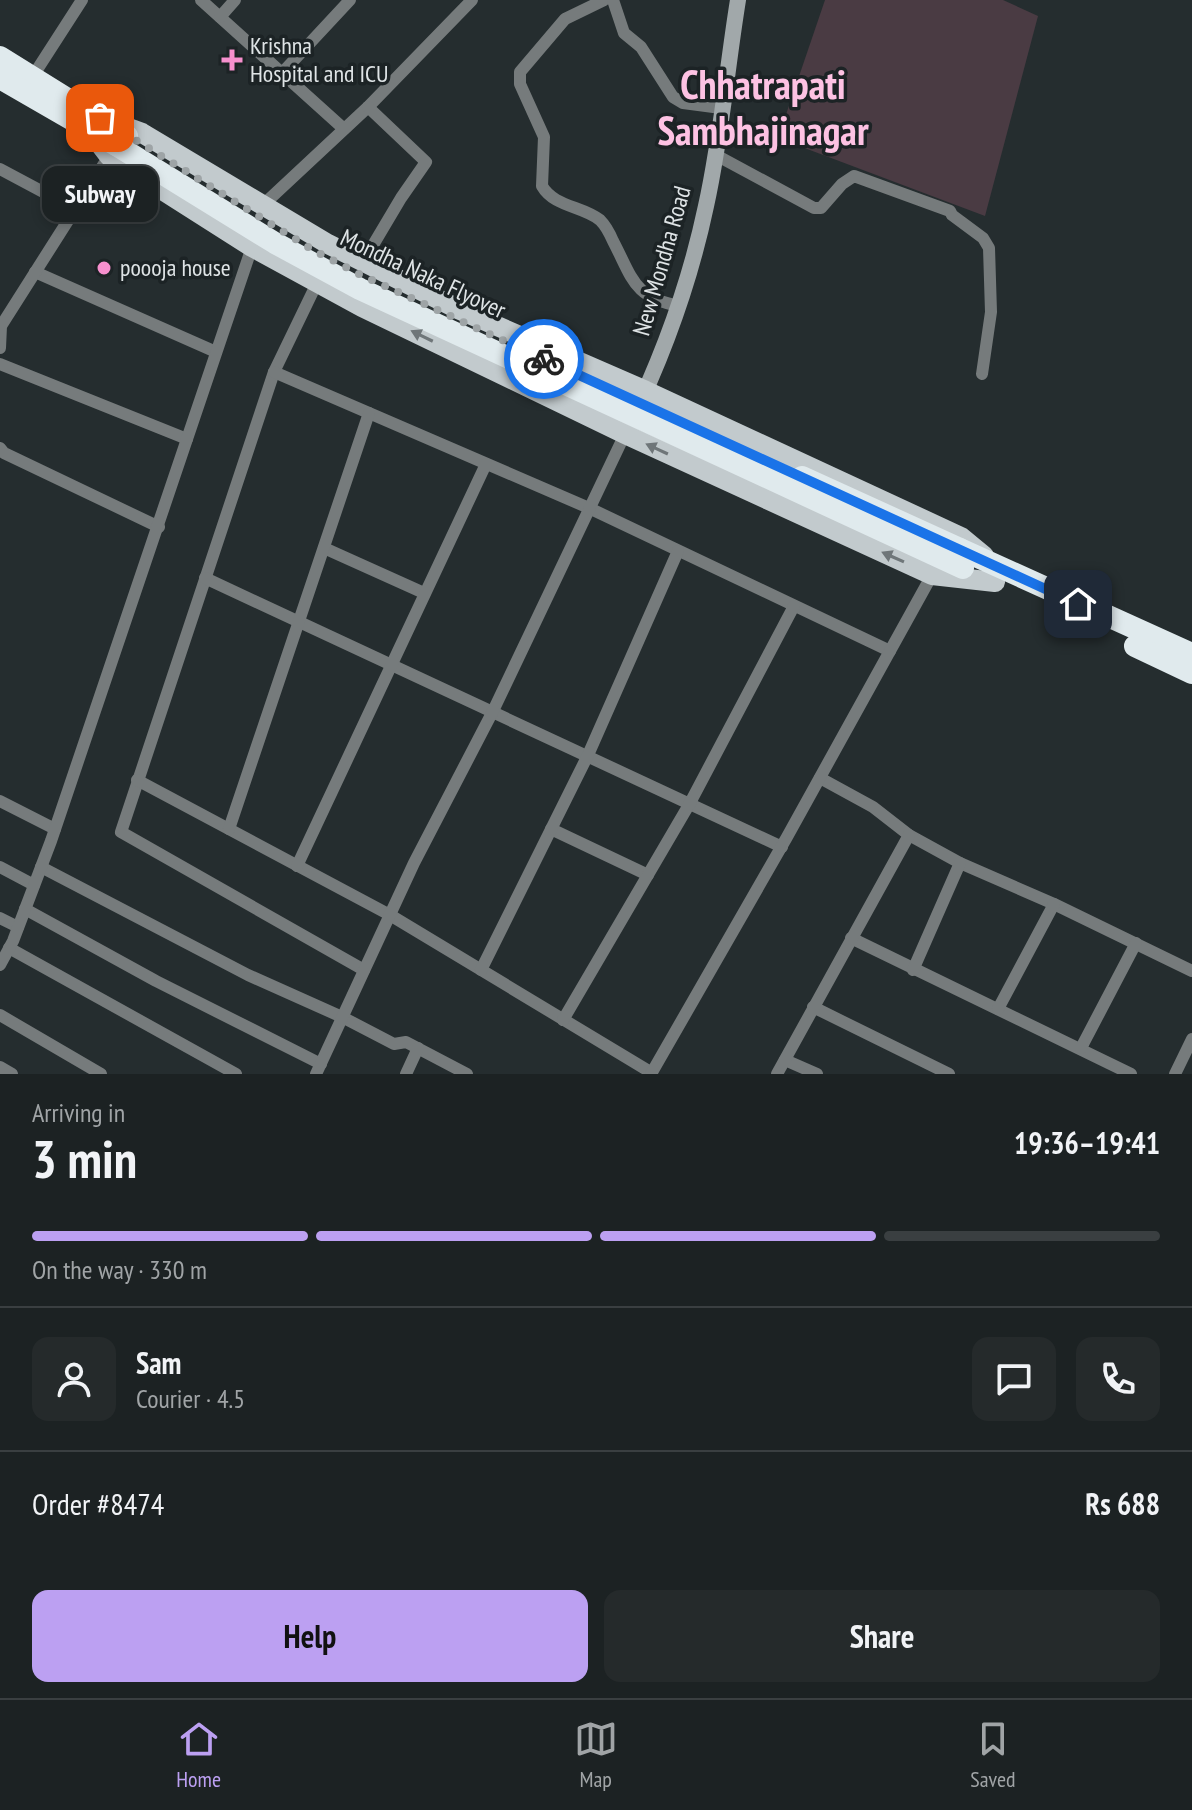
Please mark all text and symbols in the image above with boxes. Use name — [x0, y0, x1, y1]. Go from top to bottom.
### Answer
place label: Krishna Hospital and ICU — [250, 30, 389, 89]
marker: Krishna Hospital and ICU — [221, 49, 243, 71]
district label: Chhatrapati Sambhajinagar — [657, 58, 869, 156]
pin — [66, 84, 134, 152]
icon: bag — [78, 96, 122, 140]
callout: Subway — [42, 166, 158, 222]
text: Subway — [65, 177, 135, 210]
street label: New Mondha Road — [625, 182, 698, 339]
street label: Mondha Naka Flyover — [336, 222, 511, 326]
place label: poooja house — [120, 252, 231, 283]
marker: poooja house — [95, 259, 113, 277]
courier — [504, 319, 584, 399]
one-way arrow — [411, 329, 434, 343]
icon: bike — [522, 337, 566, 381]
one-way arrow — [645, 442, 668, 456]
one-way arrow — [881, 550, 905, 563]
pin — [1044, 570, 1112, 638]
icon: home — [1056, 582, 1100, 626]
text: Arriving in — [32, 1096, 125, 1129]
text: 19:36–19:41 — [1014, 1123, 1160, 1162]
text: 3 min — [32, 1125, 137, 1192]
text: On the way · 330 m — [32, 1253, 207, 1286]
button: person — [32, 1337, 116, 1421]
button: chat — [972, 1337, 1056, 1421]
button: phone — [1076, 1337, 1160, 1421]
text: Sam — [136, 1343, 181, 1382]
text: Courier · 4.5 — [136, 1382, 245, 1415]
text: Order #8474 — [32, 1484, 164, 1523]
text: Rs 688 — [1085, 1484, 1160, 1523]
button: Help — [32, 1590, 588, 1682]
button: Share — [604, 1590, 1160, 1682]
tab: Home — [176, 1717, 221, 1793]
tab: Map — [574, 1717, 618, 1793]
tab: Saved — [970, 1717, 1016, 1793]

